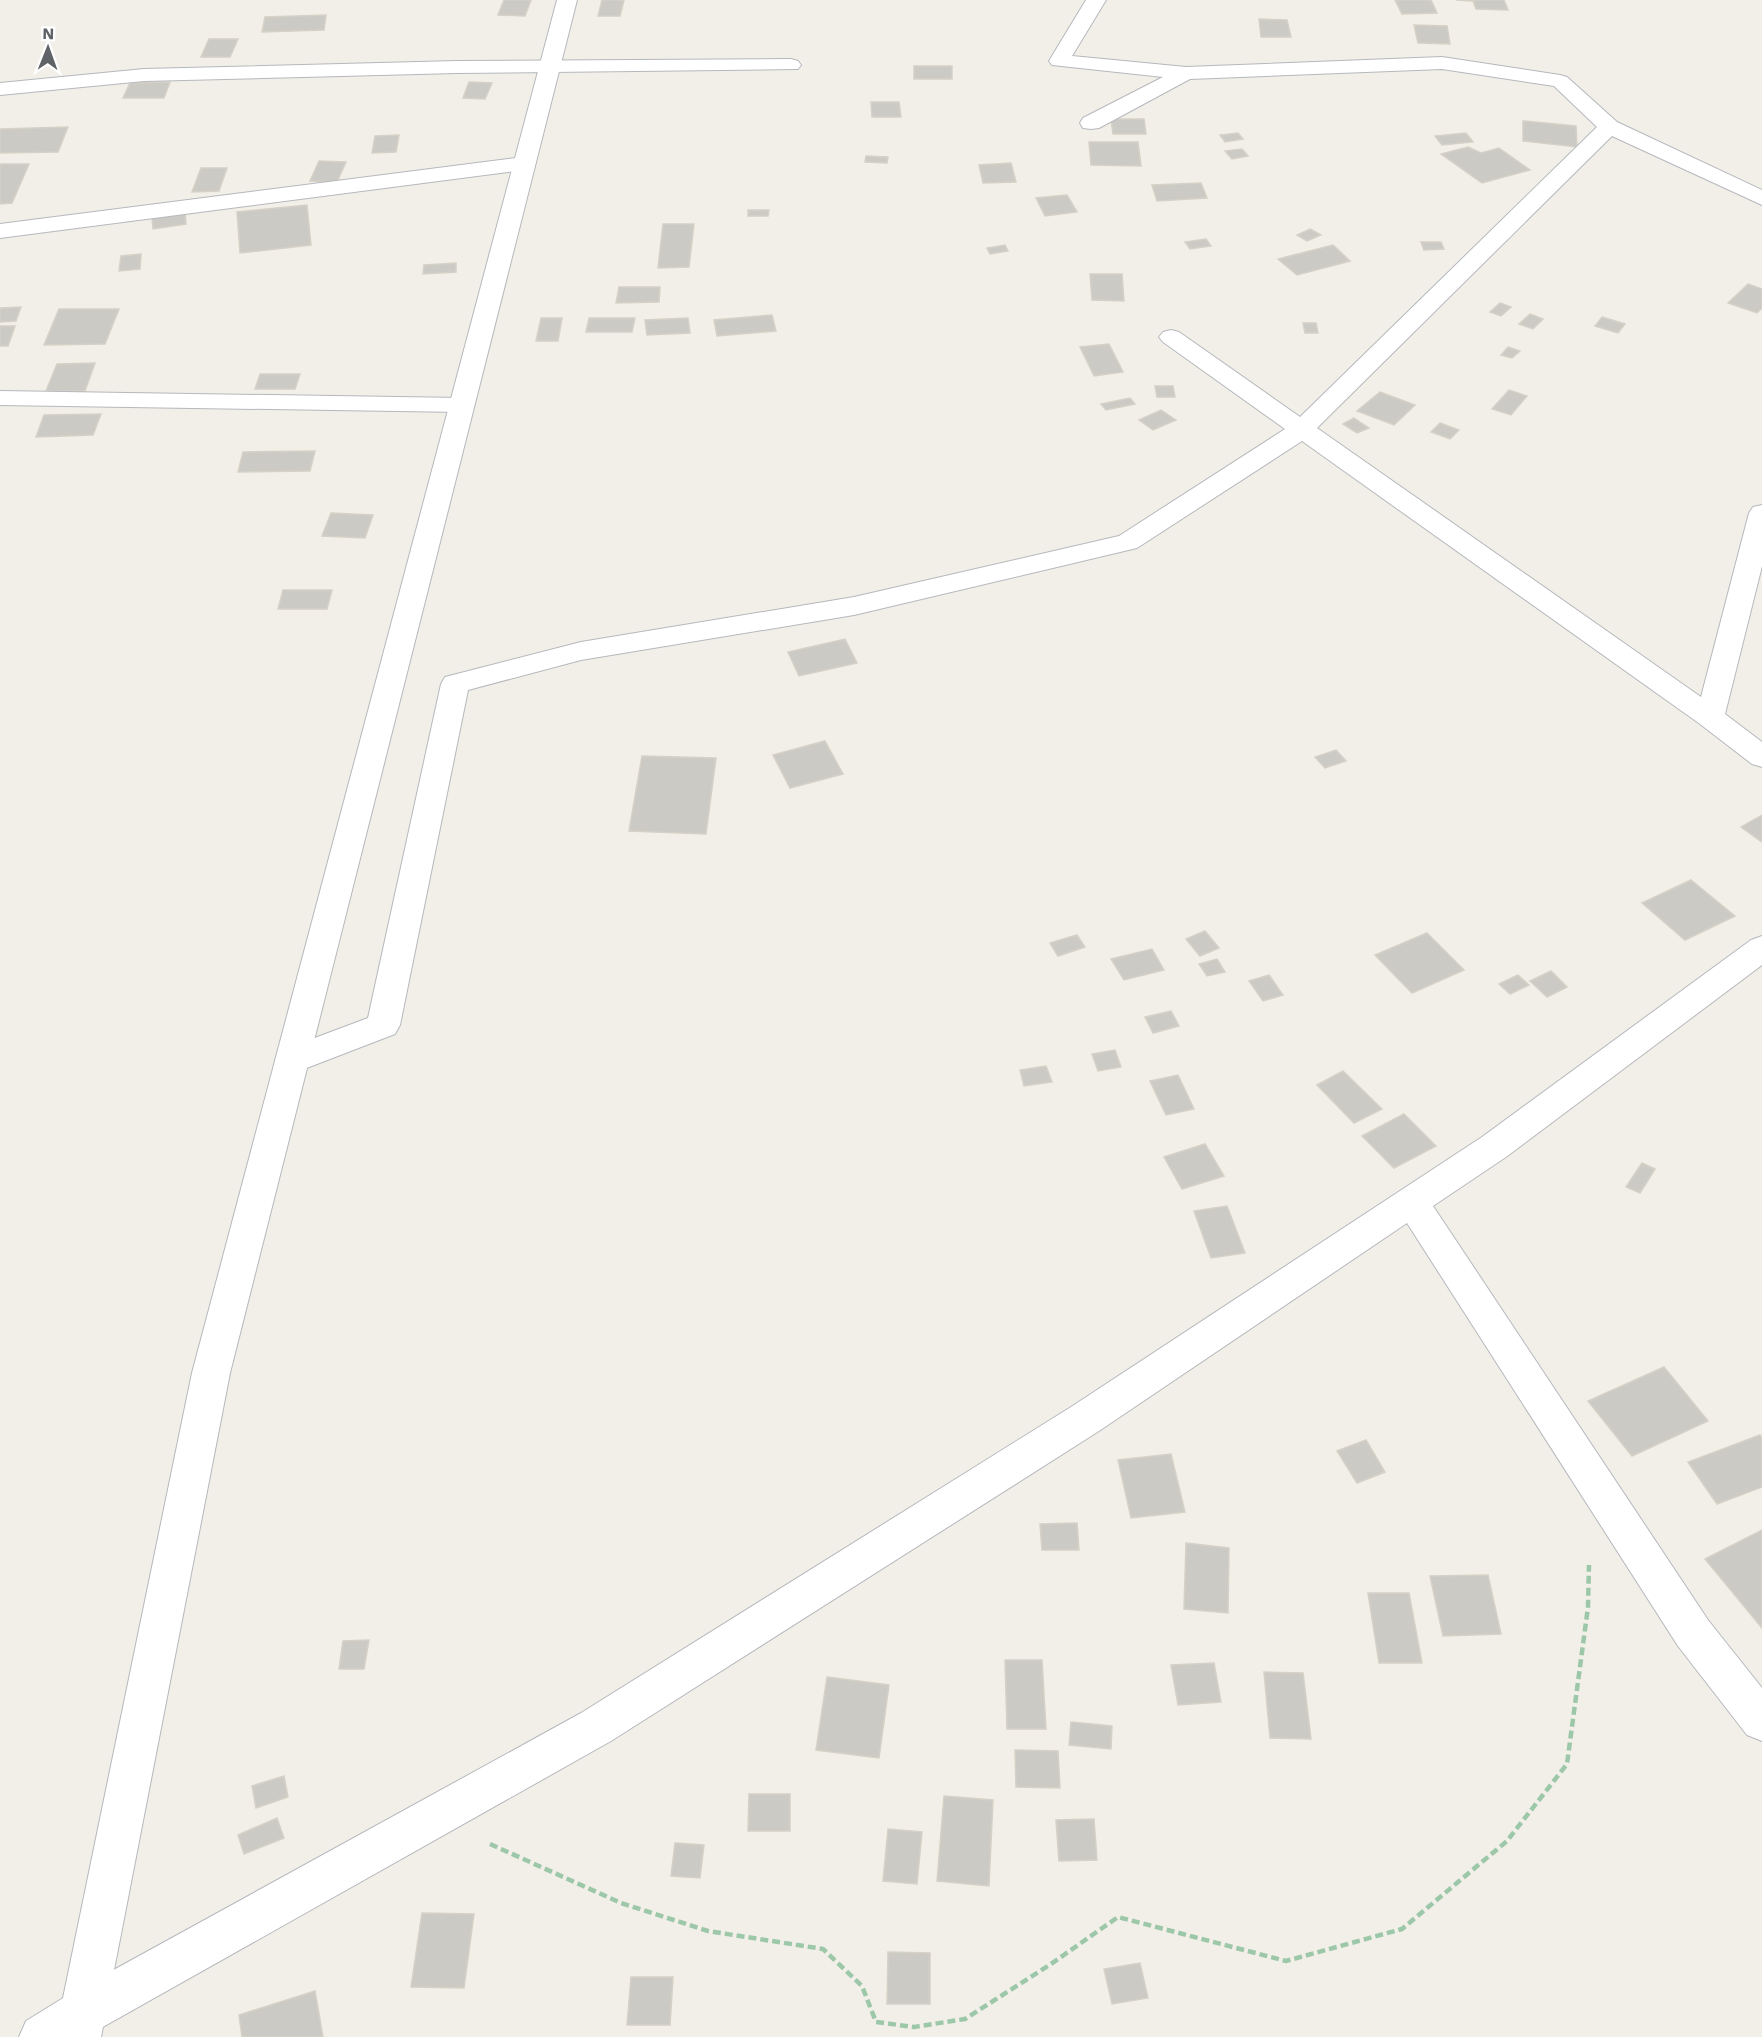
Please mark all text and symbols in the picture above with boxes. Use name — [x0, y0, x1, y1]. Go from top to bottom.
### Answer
north arrow — [18, 18, 78, 78]
text: N — [42, 24, 54, 43]

